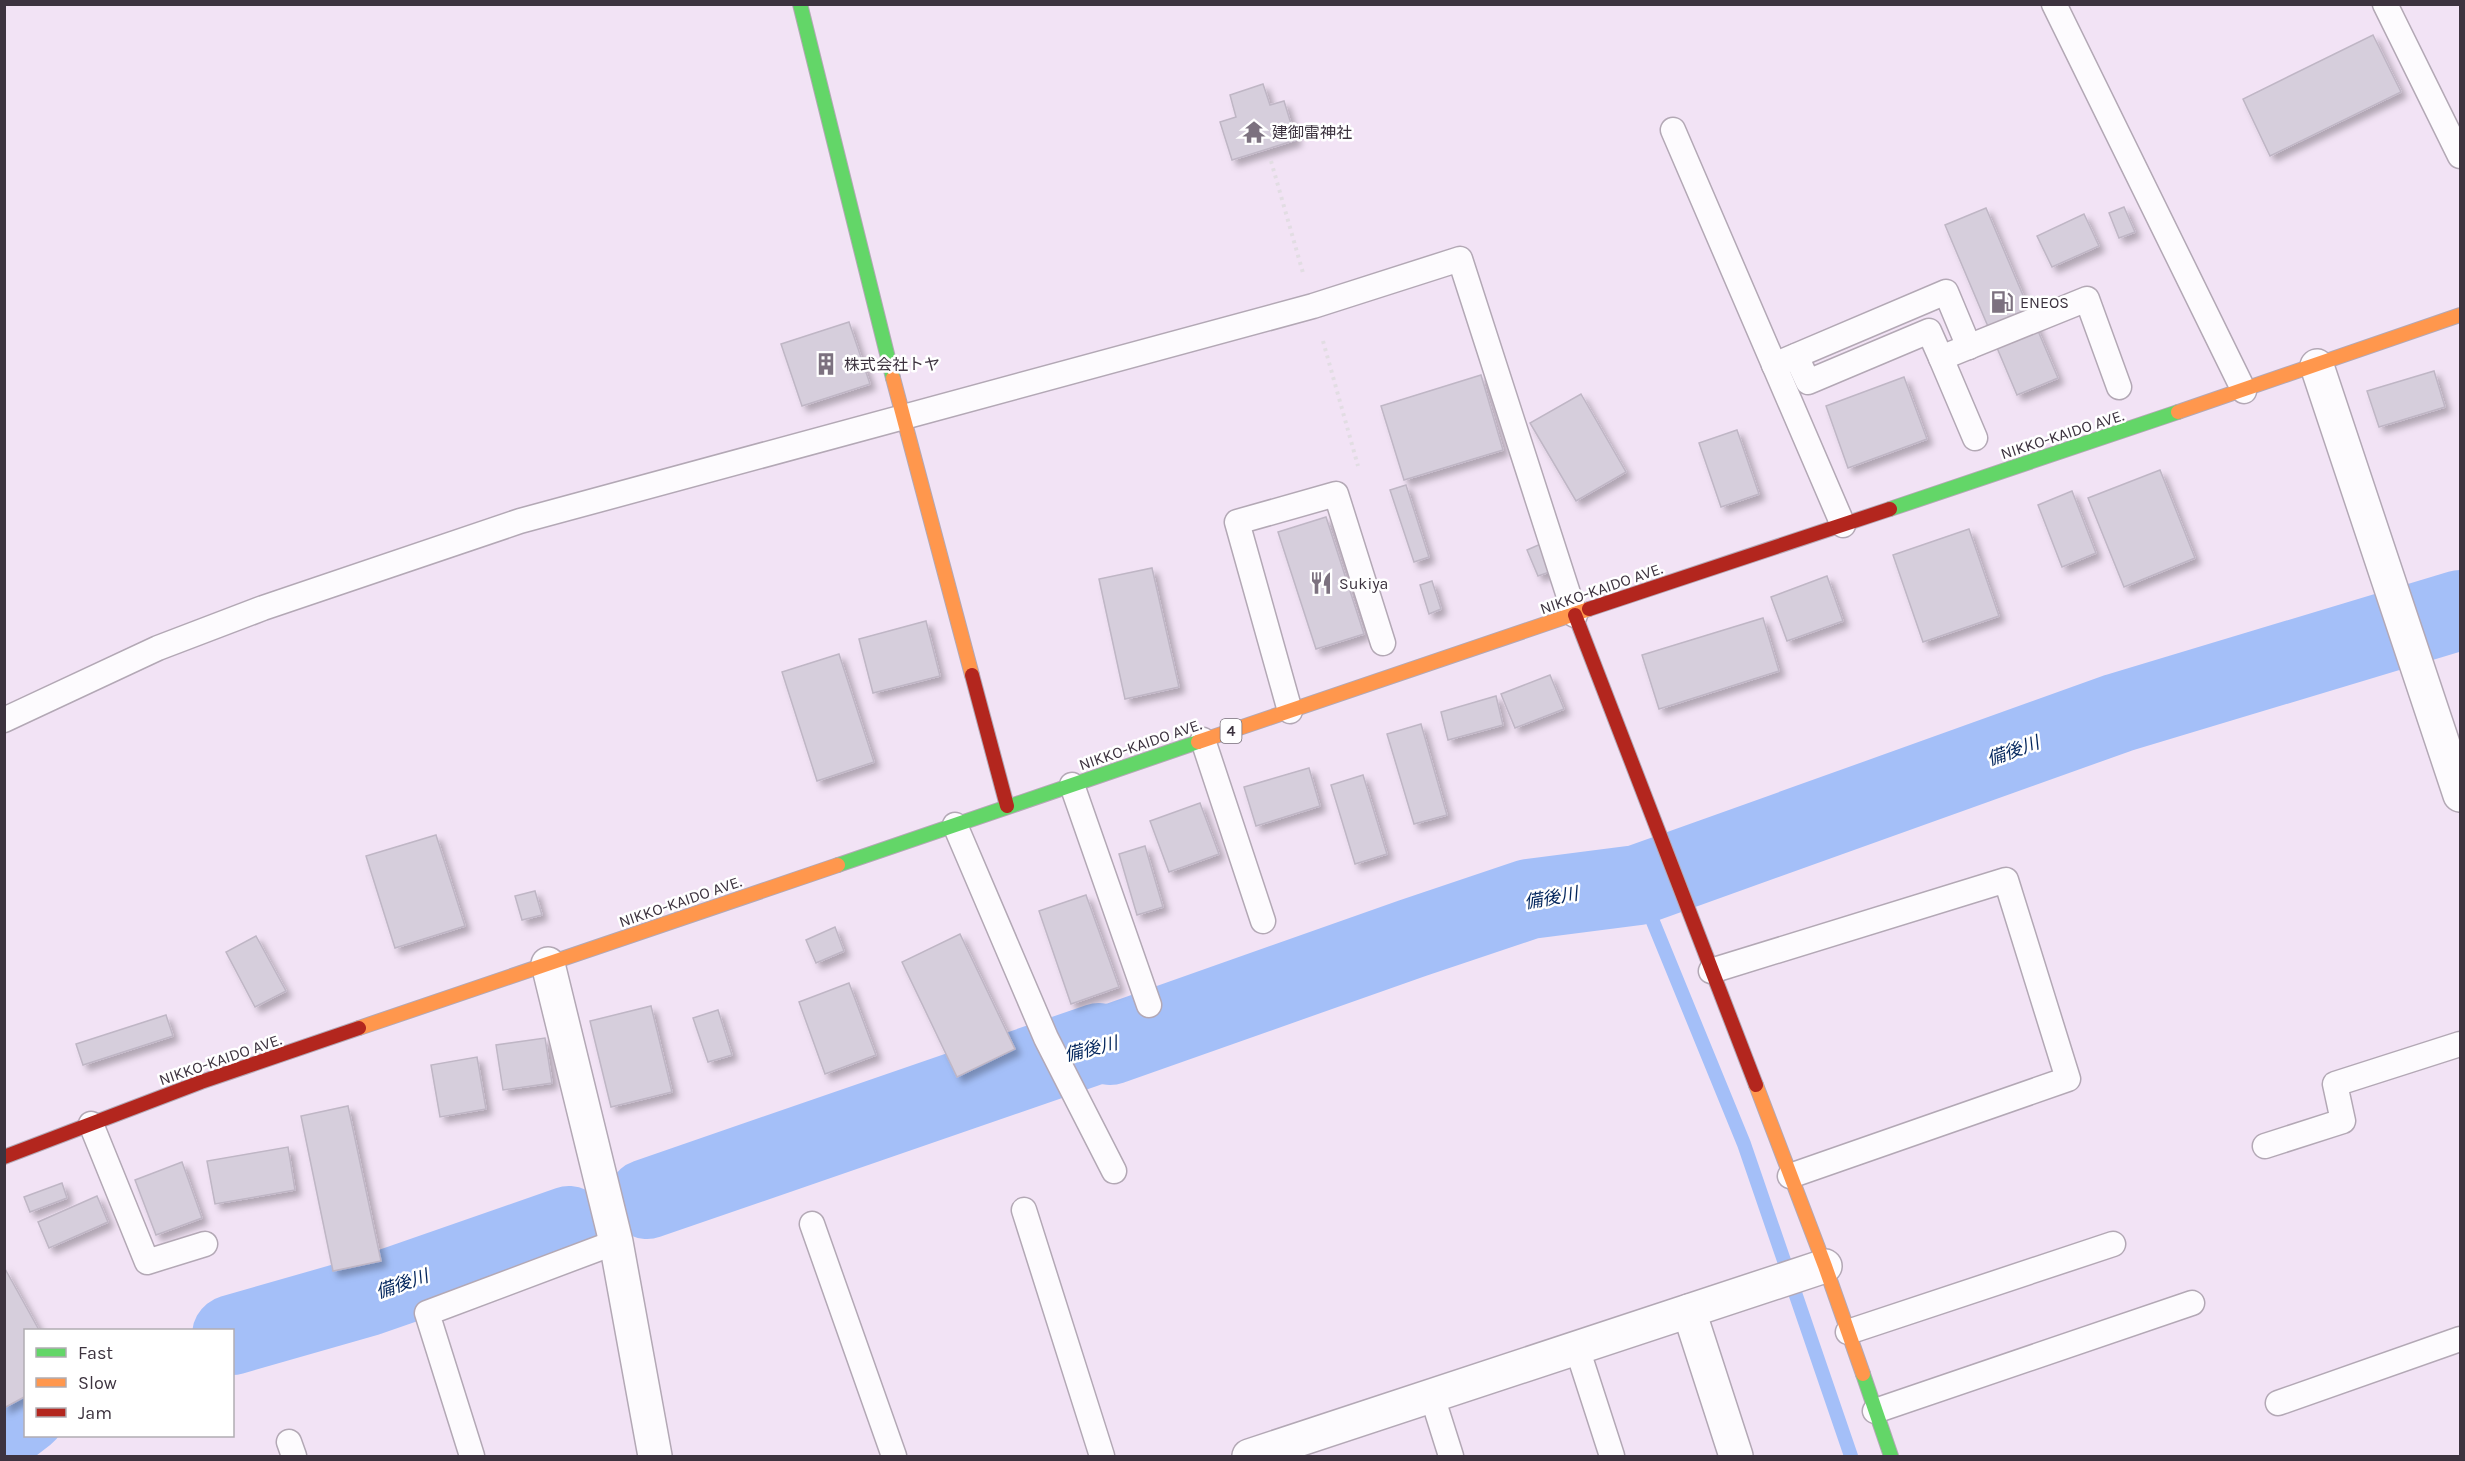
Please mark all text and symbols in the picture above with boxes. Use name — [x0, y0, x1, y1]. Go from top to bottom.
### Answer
temple icon: 建御雷神社 — [1241, 119, 1267, 145]
place label: 建御雷神社 — [1272, 123, 1352, 142]
fuel station icon: ENEOS — [1989, 289, 2015, 315]
place label: ENEOS — [2020, 293, 2069, 312]
building icon: 株式会社トヤ — [813, 351, 839, 377]
place label: 株式会社トヤ — [844, 355, 940, 374]
street label: NIKKO-KAIDO AVE. — [1998, 406, 2126, 463]
street label: NIKKO-KAIDO AVE. — [1537, 559, 1665, 618]
restaurant icon: Sukiya — [1308, 570, 1334, 596]
place label: Sukiya — [1339, 574, 1388, 593]
street label: NIKKO-KAIDO AVE. — [1076, 715, 1204, 774]
road number: 4 — [1220, 719, 1242, 743]
water label: 備後川 — [1984, 731, 2044, 771]
street label: NIKKO-KAIDO AVE. — [616, 872, 744, 931]
water label: 備後川 — [1523, 882, 1581, 914]
street label: NIKKO-KAIDO AVE. — [156, 1030, 284, 1089]
water label: 備後川 — [1062, 1031, 1122, 1066]
water label: 備後川 — [373, 1264, 433, 1303]
legend — [24, 1329, 234, 1437]
text: Fast — [78, 1342, 113, 1364]
text: Slow — [78, 1372, 117, 1394]
text: Jam — [78, 1402, 112, 1424]

